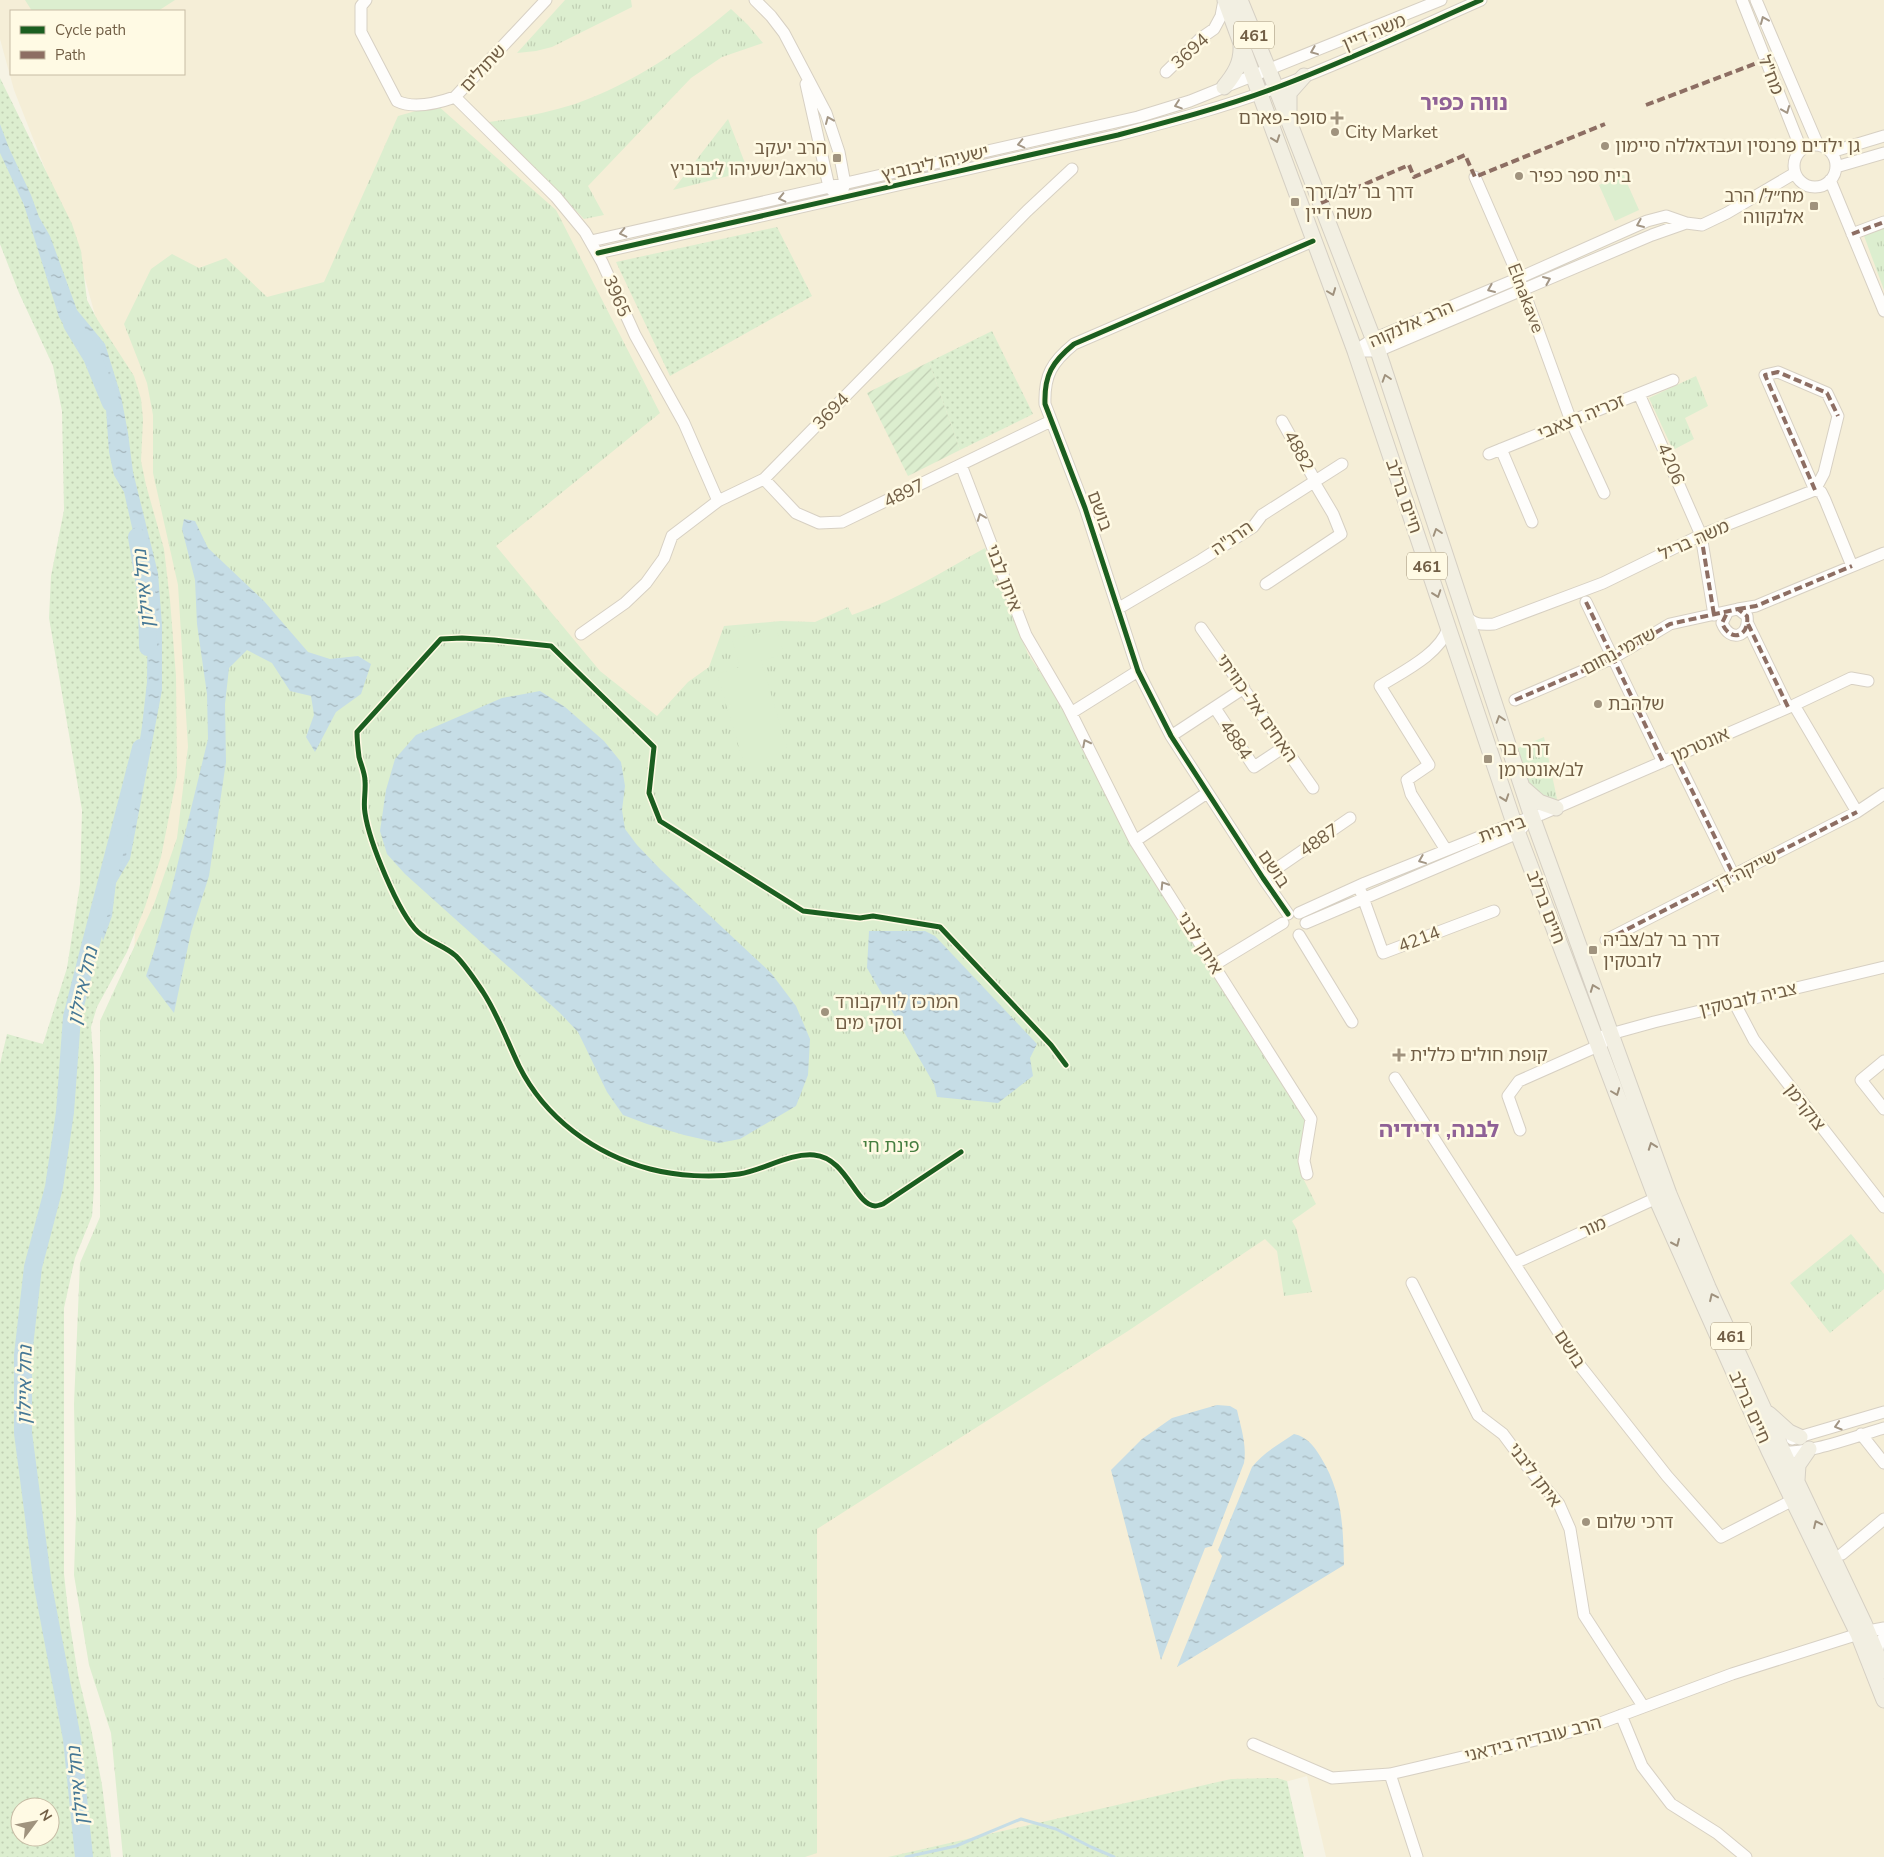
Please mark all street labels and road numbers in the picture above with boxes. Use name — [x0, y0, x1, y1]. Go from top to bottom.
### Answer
street label: משה דיין — [1338, 8, 1410, 56]
road number: 461 — [1234, 22, 1274, 48]
street label: 3694 — [1166, 27, 1214, 74]
street label: שתולים — [455, 39, 511, 97]
street label: מח"ל — [1752, 52, 1790, 98]
street label: ישעיהו ליבוביץ — [879, 139, 991, 187]
street label: Elnakave — [1502, 260, 1550, 336]
street label: 3965 — [598, 271, 636, 321]
street label: הרב אלנקוה — [1365, 295, 1457, 353]
street label: 3694 — [807, 387, 855, 435]
street label: זכריה רצאבי — [1534, 389, 1628, 445]
street label: 4882 — [1278, 426, 1320, 476]
street label: 4206 — [1652, 439, 1690, 489]
street label: חיים ברלב — [1380, 456, 1428, 536]
street label: 4897 — [879, 473, 929, 513]
street label: בושם — [1082, 488, 1118, 534]
street label: משה בריל — [1655, 514, 1733, 566]
street label: הרנ"ה — [1206, 515, 1258, 561]
street label: איתן לבני — [980, 541, 1028, 615]
road number: 461 — [1407, 552, 1447, 580]
street label: שדמי נחום — [1578, 621, 1660, 681]
street label: האחים אל-כוויתי — [1211, 649, 1303, 767]
street label: 4884 — [1214, 715, 1258, 765]
street label: אונטרמן — [1667, 722, 1733, 768]
street label: בירנית — [1475, 809, 1529, 849]
street label: 4887 — [1294, 818, 1344, 862]
street label: שייקה דן — [1711, 844, 1781, 896]
street label: בושם — [1253, 845, 1295, 893]
street label: חיים ברלב — [1521, 867, 1571, 947]
street label: איתן לבני — [1171, 907, 1229, 979]
street label: 4214 — [1395, 920, 1444, 958]
street label: צביה לובטקין — [1697, 976, 1799, 1022]
street label: צוקרמן — [1779, 1078, 1831, 1136]
street label: מור — [1576, 1211, 1610, 1243]
road number: 461 — [1711, 1322, 1751, 1350]
street label: בושם — [1549, 1325, 1591, 1373]
street label: חיים ברלב — [1723, 1367, 1777, 1447]
street label: איתן ליבני — [1503, 1438, 1567, 1512]
street label: הרב עובדיה בידאני — [1462, 1710, 1604, 1768]

